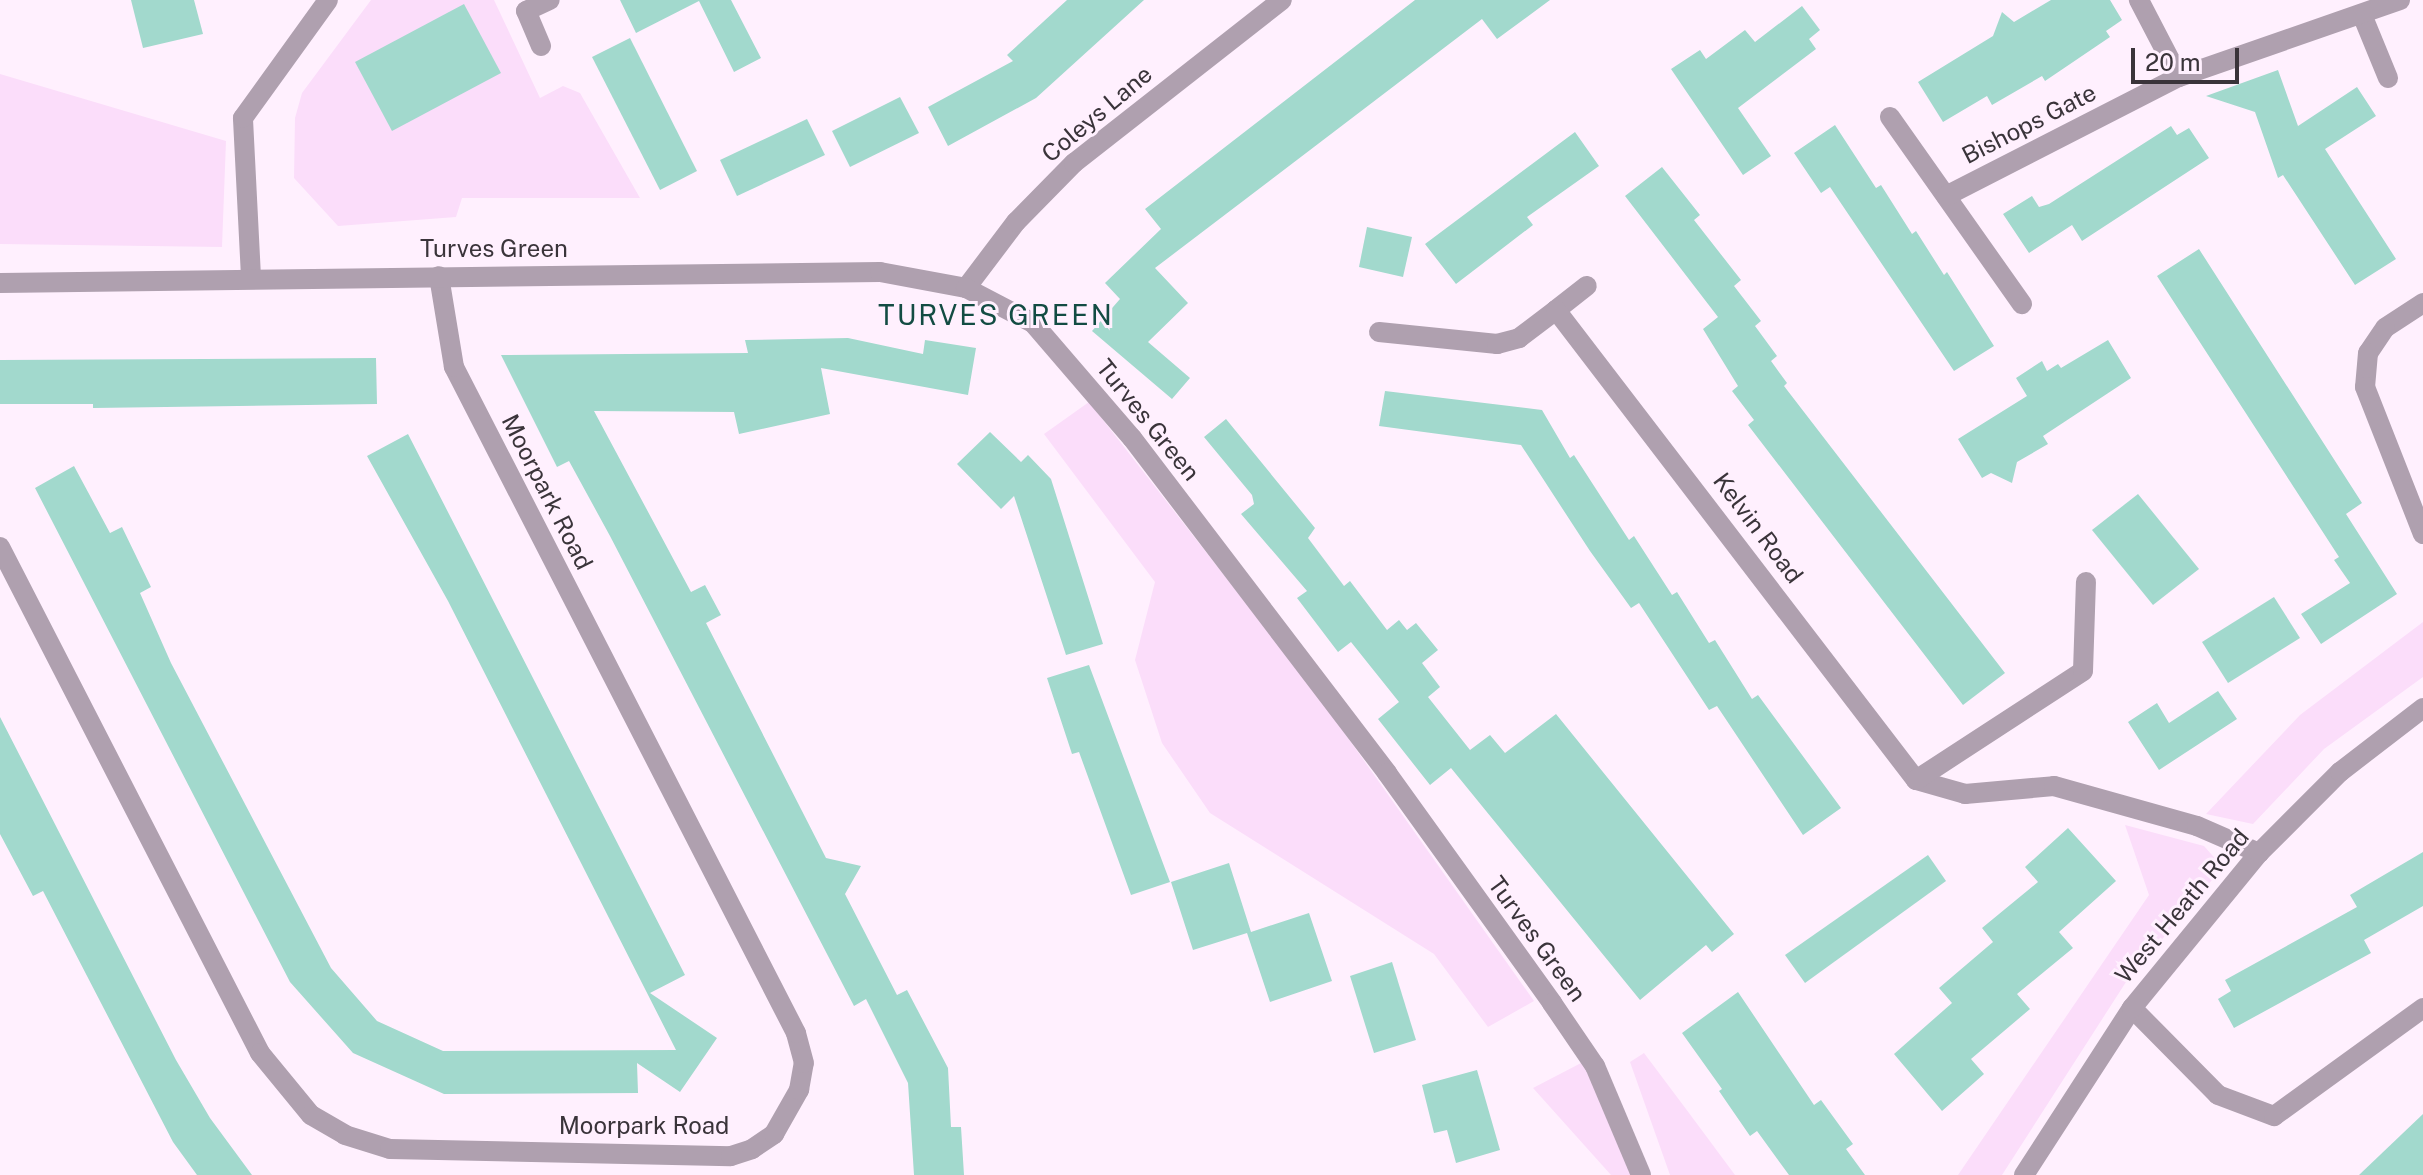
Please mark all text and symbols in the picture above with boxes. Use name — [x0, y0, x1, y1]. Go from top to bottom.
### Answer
scale bar — [2135, 32, 2243, 82]
text: 20 m — [2145, 48, 2201, 76]
street label: Coleys Lane — [1036, 60, 1158, 168]
street label: Bishops Gate — [1957, 78, 2101, 170]
street label: Turves Green — [420, 235, 568, 263]
district label: TURVES GREEN — [878, 298, 1114, 332]
street label: Turves Green — [1090, 353, 1206, 487]
street label: Moorpark Road — [495, 409, 599, 575]
street label: Kelvin Road — [1707, 467, 1809, 589]
street label: West Heath Road — [2109, 823, 2255, 989]
street label: Turves Green — [1482, 871, 1592, 1007]
street label: Moorpark Road — [559, 1112, 729, 1140]

